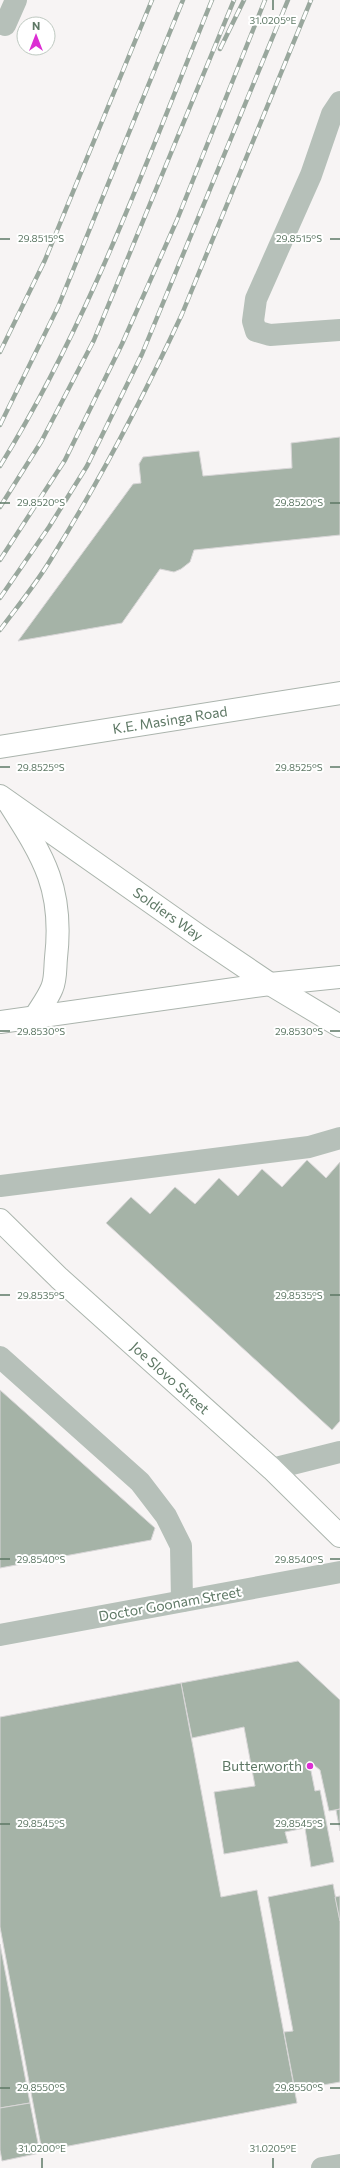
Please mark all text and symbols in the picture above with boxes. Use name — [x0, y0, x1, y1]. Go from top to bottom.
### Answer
text: 31.0205°E — [249, 14, 297, 26]
north arrow — [16, 16, 56, 56]
text: N — [32, 19, 40, 32]
text: 29.8515°S — [18, 232, 64, 244]
text: 29.8515°S — [276, 232, 322, 244]
text: 29.8520°S — [17, 496, 65, 508]
text: 29.8520°S — [275, 496, 323, 508]
street label: K.E. Masinga Road — [111, 702, 228, 737]
text: 29.8525°S — [17, 761, 65, 773]
text: 29.8525°S — [275, 761, 323, 773]
street label: Soldiers Way — [130, 883, 207, 944]
text: 29.8530°S — [17, 1025, 65, 1037]
text: 29.8530°S — [275, 1025, 323, 1037]
text: 29.8535°S — [17, 1289, 65, 1301]
text: 29.8535°S — [275, 1289, 323, 1301]
street label: Joe Slovo Street — [128, 1338, 213, 1418]
text: 29.8540°S — [17, 1553, 65, 1565]
text: 29.8540°S — [275, 1553, 323, 1565]
street label: Doctor Goonam Street — [97, 1583, 243, 1624]
place label: Butterworth — [222, 1757, 302, 1774]
marker: Butterworth — [305, 1761, 315, 1771]
text: 29.8545°S — [17, 1817, 65, 1829]
text: 29.8545°S — [275, 1817, 323, 1829]
text: 29.8550°S — [17, 2081, 65, 2093]
text: 29.8550°S — [275, 2081, 323, 2093]
text: 31.0200°E — [18, 2142, 66, 2154]
text: 31.0205°E — [249, 2142, 297, 2154]

